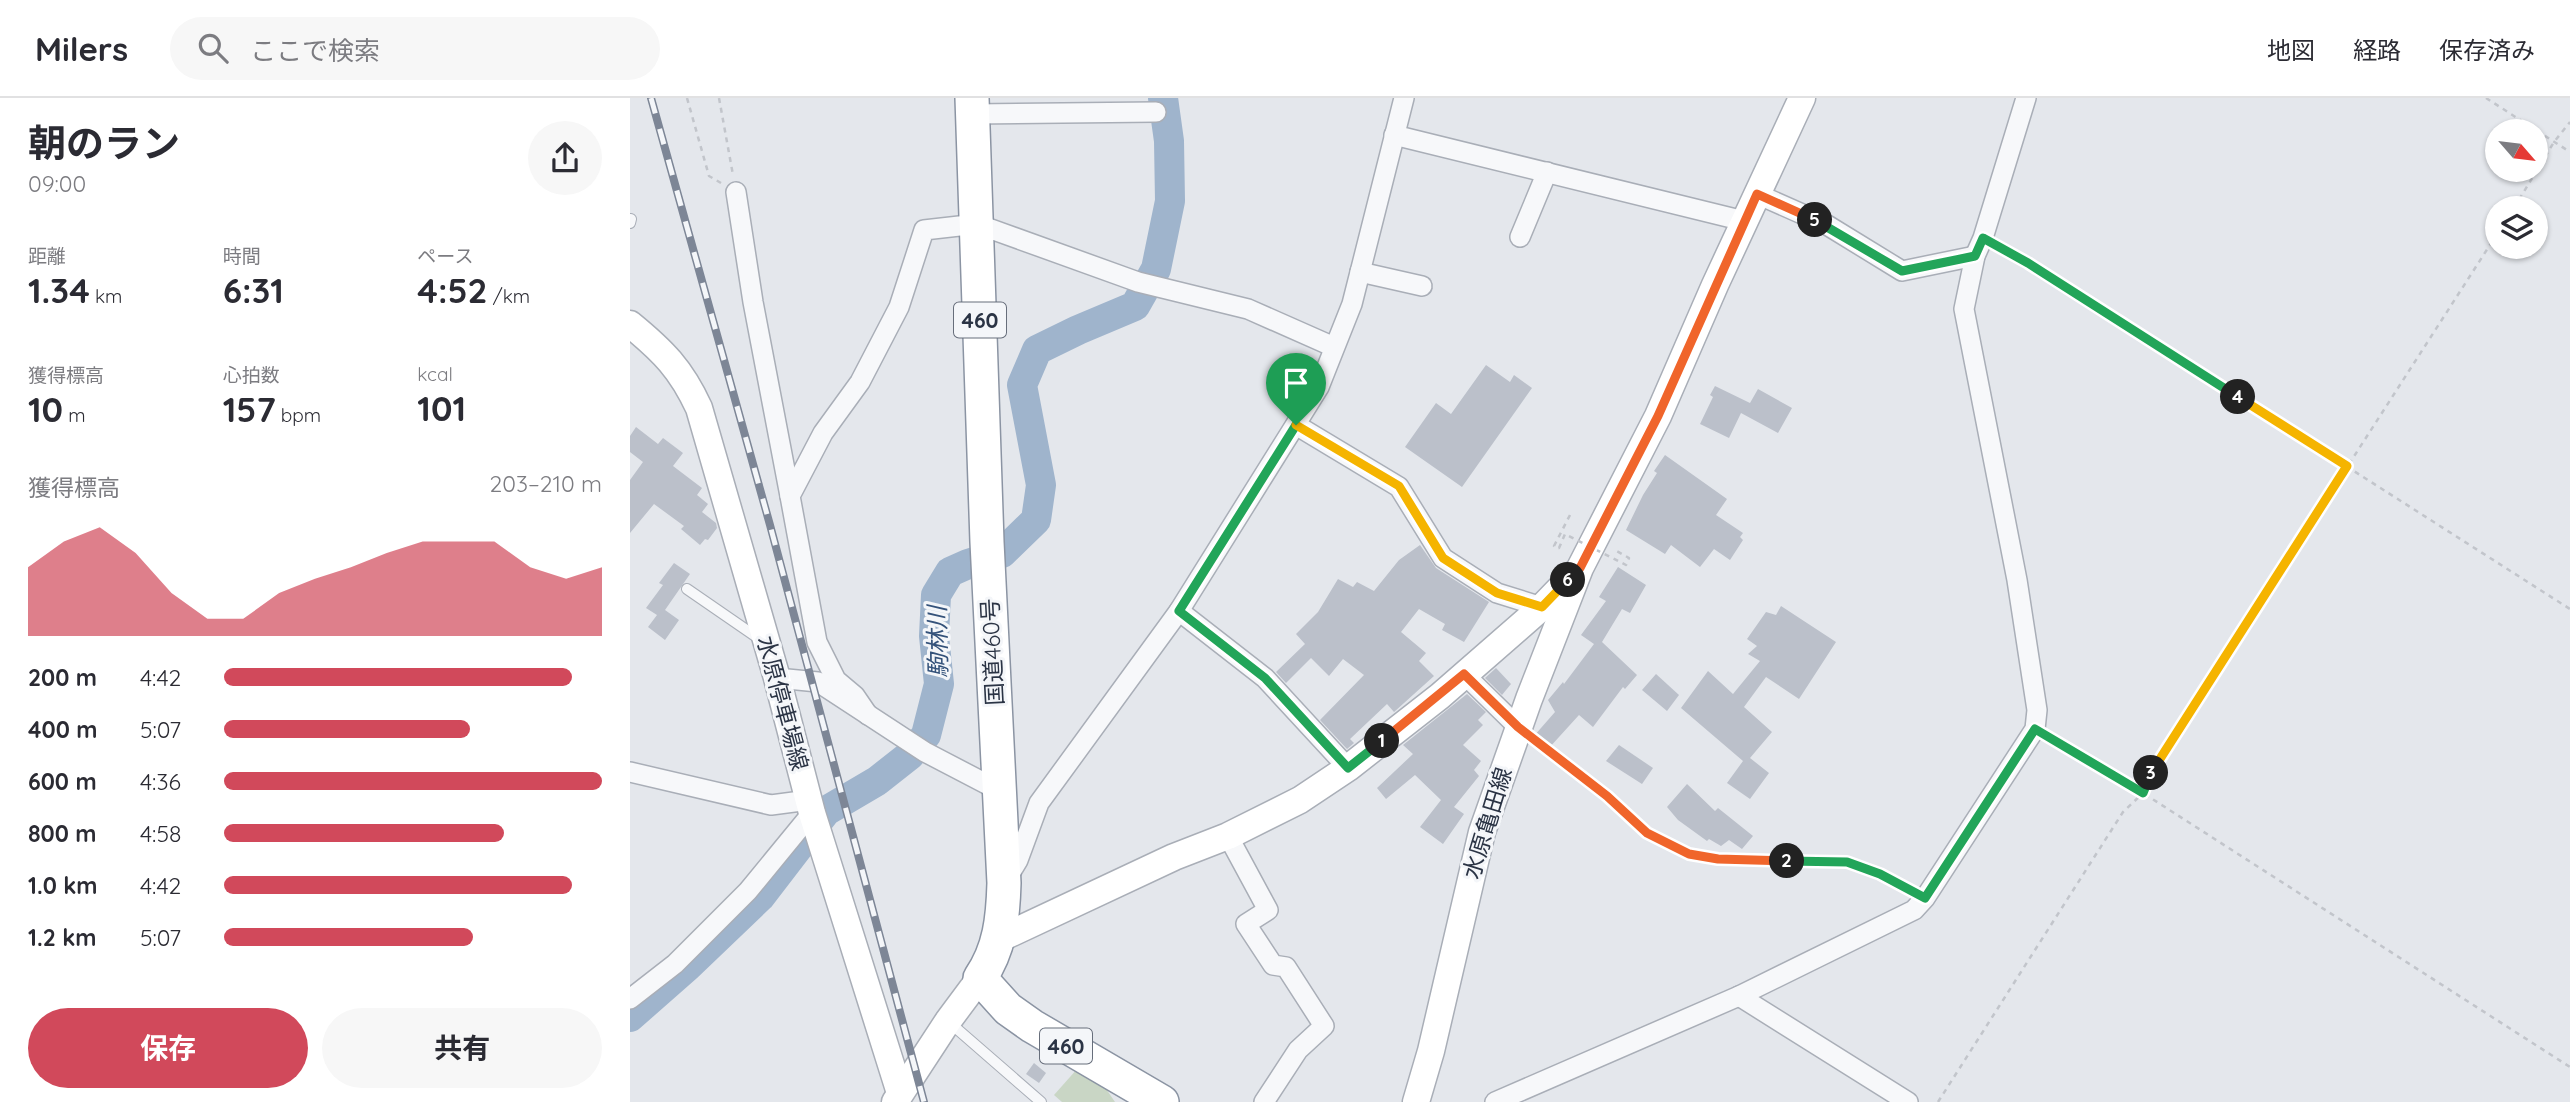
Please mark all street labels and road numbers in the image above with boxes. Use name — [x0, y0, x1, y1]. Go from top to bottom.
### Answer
road number: 460 — [954, 302, 1006, 338]
street label: 国道460号 — [975, 598, 1009, 706]
street label: 水原停車場線 — [751, 633, 815, 773]
street label: 水原亀田線 — [1456, 764, 1518, 882]
road number: 460 — [1040, 1028, 1092, 1063]

